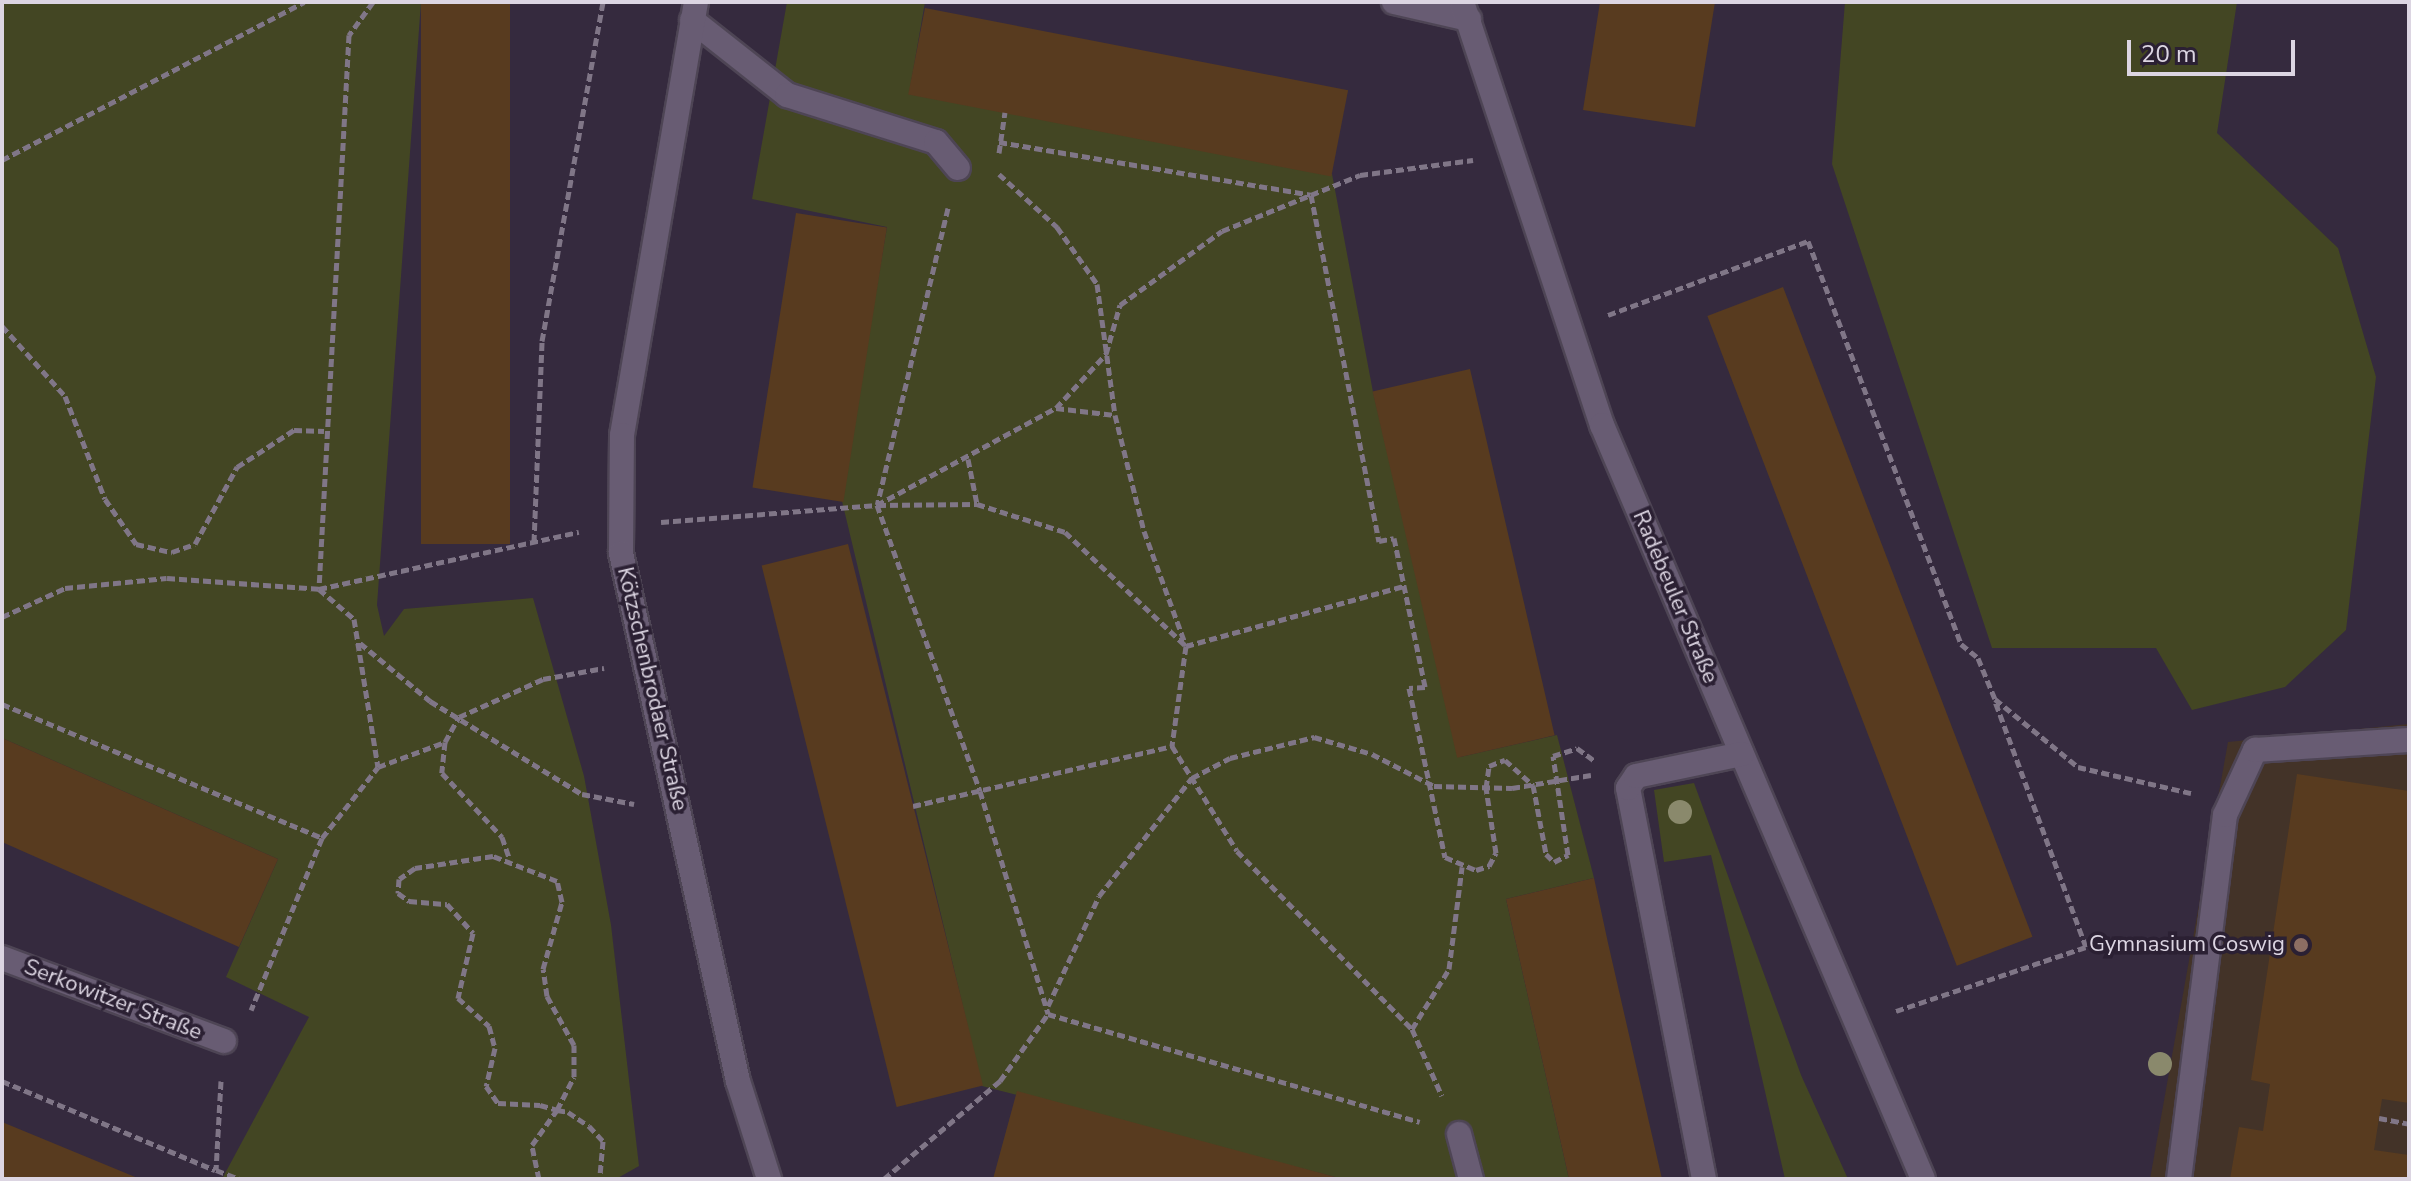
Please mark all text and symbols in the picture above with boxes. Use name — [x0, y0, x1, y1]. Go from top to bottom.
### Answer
scale bar — [2131, 24, 2299, 74]
text: 20 m — [2141, 38, 2197, 70]
street label: Radebeuler Straße — [1627, 507, 1723, 687]
street label: Kötzschenbrodaer Straße — [611, 565, 693, 813]
place label: Gymnasium Coswig — [2089, 932, 2285, 958]
marker: Gymnasium Coswig — [2292, 936, 2310, 954]
street label: Serkowitzer Straße — [20, 954, 206, 1046]

